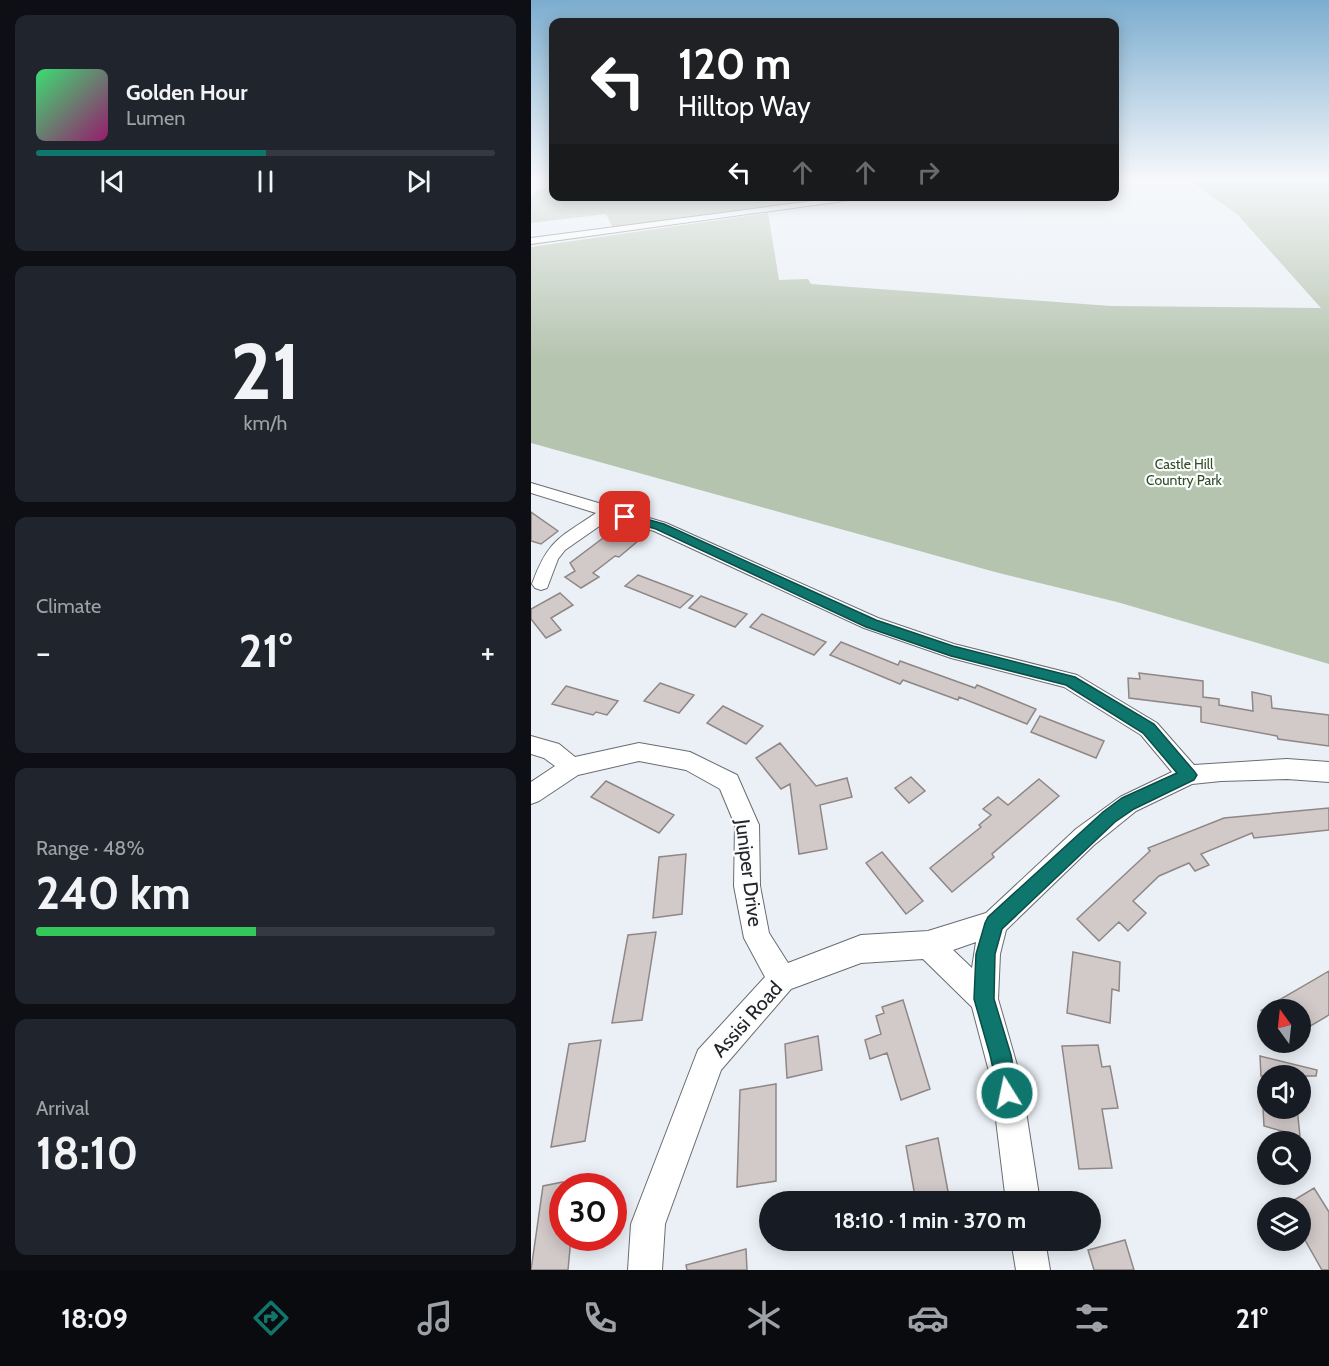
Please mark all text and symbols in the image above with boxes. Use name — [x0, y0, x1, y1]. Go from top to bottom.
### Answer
text: 120 m — [678, 38, 791, 90]
icon: left — [579, 42, 657, 120]
text: Golden Hour — [126, 79, 247, 106]
text: Hilltop Way — [678, 90, 811, 123]
text: Lumen — [126, 106, 185, 130]
icon: left — [723, 156, 756, 189]
icon: ahead — [786, 156, 819, 189]
icon: ahead — [849, 156, 882, 189]
icon: right — [912, 156, 945, 189]
icon: previous — [96, 165, 129, 198]
icon: pause — [249, 165, 282, 198]
icon: next — [402, 165, 435, 198]
text: 21 — [230, 324, 301, 419]
text: km/h — [244, 411, 287, 435]
park label: Castle Hill Country Park — [1146, 455, 1223, 489]
pin — [599, 491, 650, 542]
icon: arrive — [608, 500, 641, 533]
text: Climate — [36, 594, 101, 618]
text: 21° — [239, 624, 292, 678]
text: − — [36, 632, 51, 672]
text: + — [480, 632, 495, 672]
street label: Juniper Drive — [730, 817, 767, 928]
text: Range · 48% — [36, 836, 144, 860]
text: 240 km — [36, 866, 191, 920]
street label: Assisi Road — [707, 976, 787, 1062]
north arrow — [1257, 999, 1311, 1053]
map controls — [1257, 999, 1311, 1251]
position arrow — [975, 1061, 1039, 1125]
button: sound — [1257, 1065, 1311, 1119]
text: Arrival — [36, 1096, 89, 1120]
text: 18:10 — [36, 1126, 138, 1180]
button: search — [1257, 1131, 1311, 1185]
speed limit sign: 30 — [549, 1173, 627, 1251]
button: layers — [1257, 1197, 1311, 1251]
text: 18:10 · 1 min · 370 m — [834, 1207, 1026, 1234]
icon: directions — [250, 1297, 292, 1339]
icon: music — [414, 1297, 456, 1339]
icon: phone — [579, 1297, 621, 1339]
icon: climate — [743, 1297, 785, 1339]
icon: car — [907, 1297, 949, 1339]
icon: filters — [1071, 1297, 1113, 1339]
text: 18:09 — [61, 1302, 128, 1335]
text: 21° — [1236, 1302, 1268, 1335]

